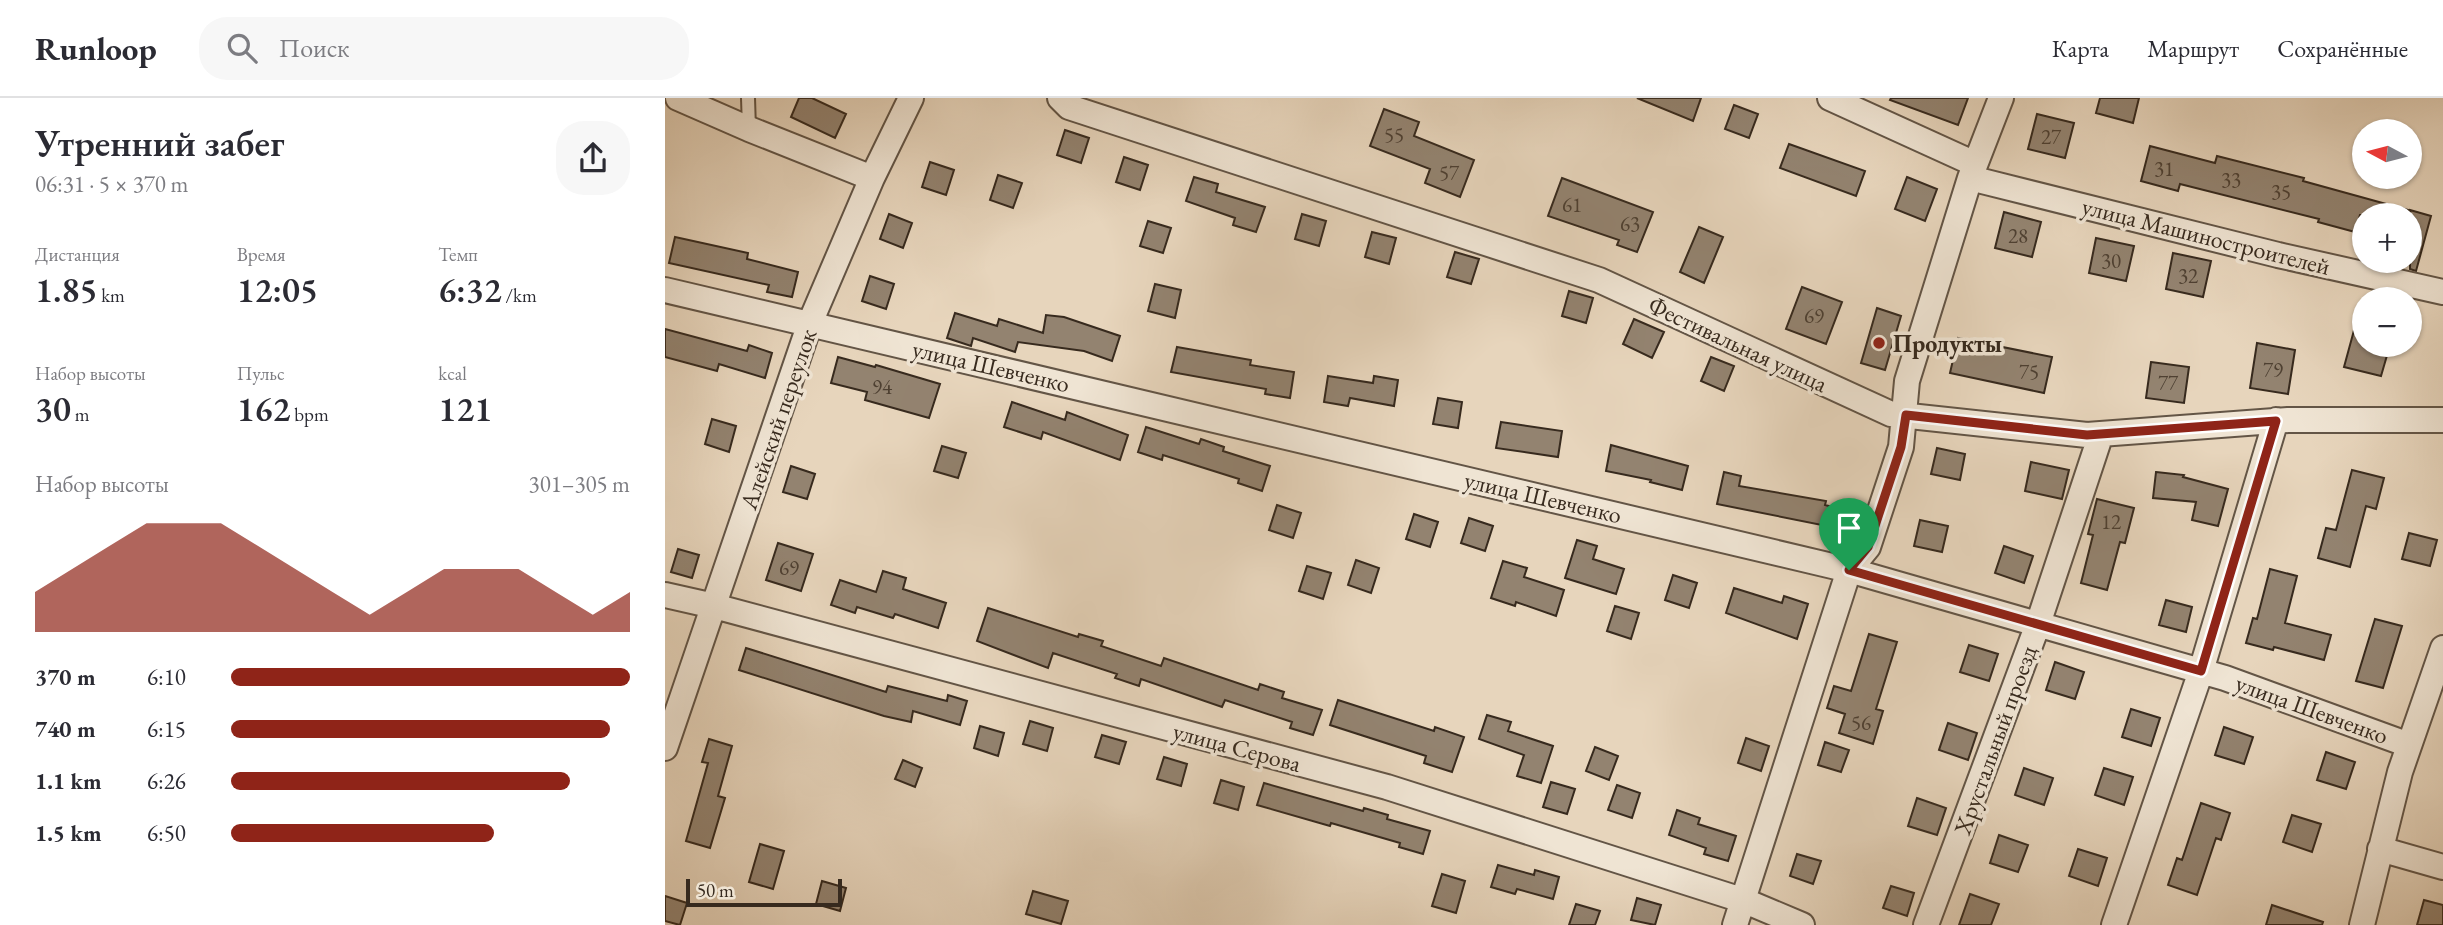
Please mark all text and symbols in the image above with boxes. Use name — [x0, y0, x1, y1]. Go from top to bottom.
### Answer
search box — [199, 17, 689, 80]
text: Runloop — [35, 27, 157, 70]
icon: search — [223, 29, 261, 67]
text: Поиск — [279, 31, 349, 65]
text: Карта — [2052, 33, 2109, 64]
text: Маршрут — [2147, 33, 2239, 64]
text: Сохранённые — [2277, 33, 2408, 64]
text: Утренний забег — [35, 118, 285, 167]
north arrow — [2352, 119, 2422, 189]
map controls — [2352, 119, 2422, 357]
button: share — [556, 121, 630, 195]
house number: 55 — [1384, 121, 1404, 148]
house number: 27 — [2041, 123, 2062, 150]
house number: 31 — [2154, 155, 2174, 182]
house number: 57 — [1439, 159, 1460, 186]
house number: 33 — [2221, 166, 2241, 193]
text: 06:31 · 5 × 370 m — [35, 169, 188, 199]
house number: 35 — [2271, 178, 2291, 205]
street label: улица Машиностроителей — [2079, 190, 2334, 282]
house number: 61 — [1562, 191, 1582, 218]
button: + — [2352, 203, 2422, 273]
house number: 63 — [1620, 210, 1640, 237]
house number: 28 — [2008, 222, 2028, 249]
text: Дистанция — [35, 242, 120, 267]
text: Время — [237, 242, 285, 267]
text: Темп — [438, 242, 478, 267]
house number: 30 — [2101, 247, 2121, 274]
house number: 32 — [2178, 262, 2198, 289]
text: 1.85 — [35, 267, 97, 312]
text: 12:05 — [237, 267, 318, 312]
text: 6:32 — [438, 267, 502, 312]
text: km — [97, 283, 125, 308]
text: /km — [502, 283, 537, 308]
button: − — [2352, 287, 2422, 357]
street label: Фестивальная улица — [1644, 289, 1833, 399]
house number: 69 — [1804, 302, 1824, 329]
street label: Алейский переулок — [732, 324, 824, 514]
place label: Продукты — [1893, 328, 2002, 360]
street label: улица Шевченко — [909, 333, 1073, 399]
marker: Продукты — [1871, 335, 1887, 351]
house number: 79 — [2263, 356, 2283, 383]
house number: 75 — [2019, 358, 2039, 385]
text: Набор высоты — [35, 361, 146, 386]
text: Пульс — [237, 361, 285, 386]
text: kcal — [438, 361, 467, 386]
house number: 77 — [2158, 369, 2179, 396]
house number: 94 — [872, 373, 893, 400]
text: 30 — [35, 386, 71, 431]
text: 162 — [237, 386, 291, 431]
text: 121 — [438, 386, 492, 431]
text: m — [71, 402, 90, 427]
text: bpm — [291, 402, 329, 427]
street label: улица Шевченко — [1461, 464, 1625, 530]
text: Набор высоты — [35, 469, 169, 499]
text: 301–305 m — [529, 469, 630, 499]
pin — [1819, 498, 1879, 570]
house number: 12 — [2101, 508, 2121, 535]
icon: arrive — [1830, 509, 1868, 547]
house number: 69 — [779, 554, 799, 581]
street label: Хрустальный проезд — [1946, 641, 2044, 840]
text: 370 m — [35, 662, 96, 692]
text: 6:10 — [147, 662, 186, 692]
street label: улица Шевченко — [2231, 667, 2393, 751]
house number: 56 — [1851, 709, 1871, 736]
text: 740 m — [35, 714, 96, 744]
text: 6:15 — [147, 714, 186, 744]
street label: улица Серова — [1170, 715, 1305, 779]
text: 1.1 km — [35, 766, 102, 796]
text: 6:26 — [147, 766, 186, 796]
text: 1.5 km — [35, 818, 102, 848]
text: 6:50 — [147, 818, 186, 848]
scale bar — [686, 876, 842, 908]
text: 50 m — [697, 878, 734, 903]

